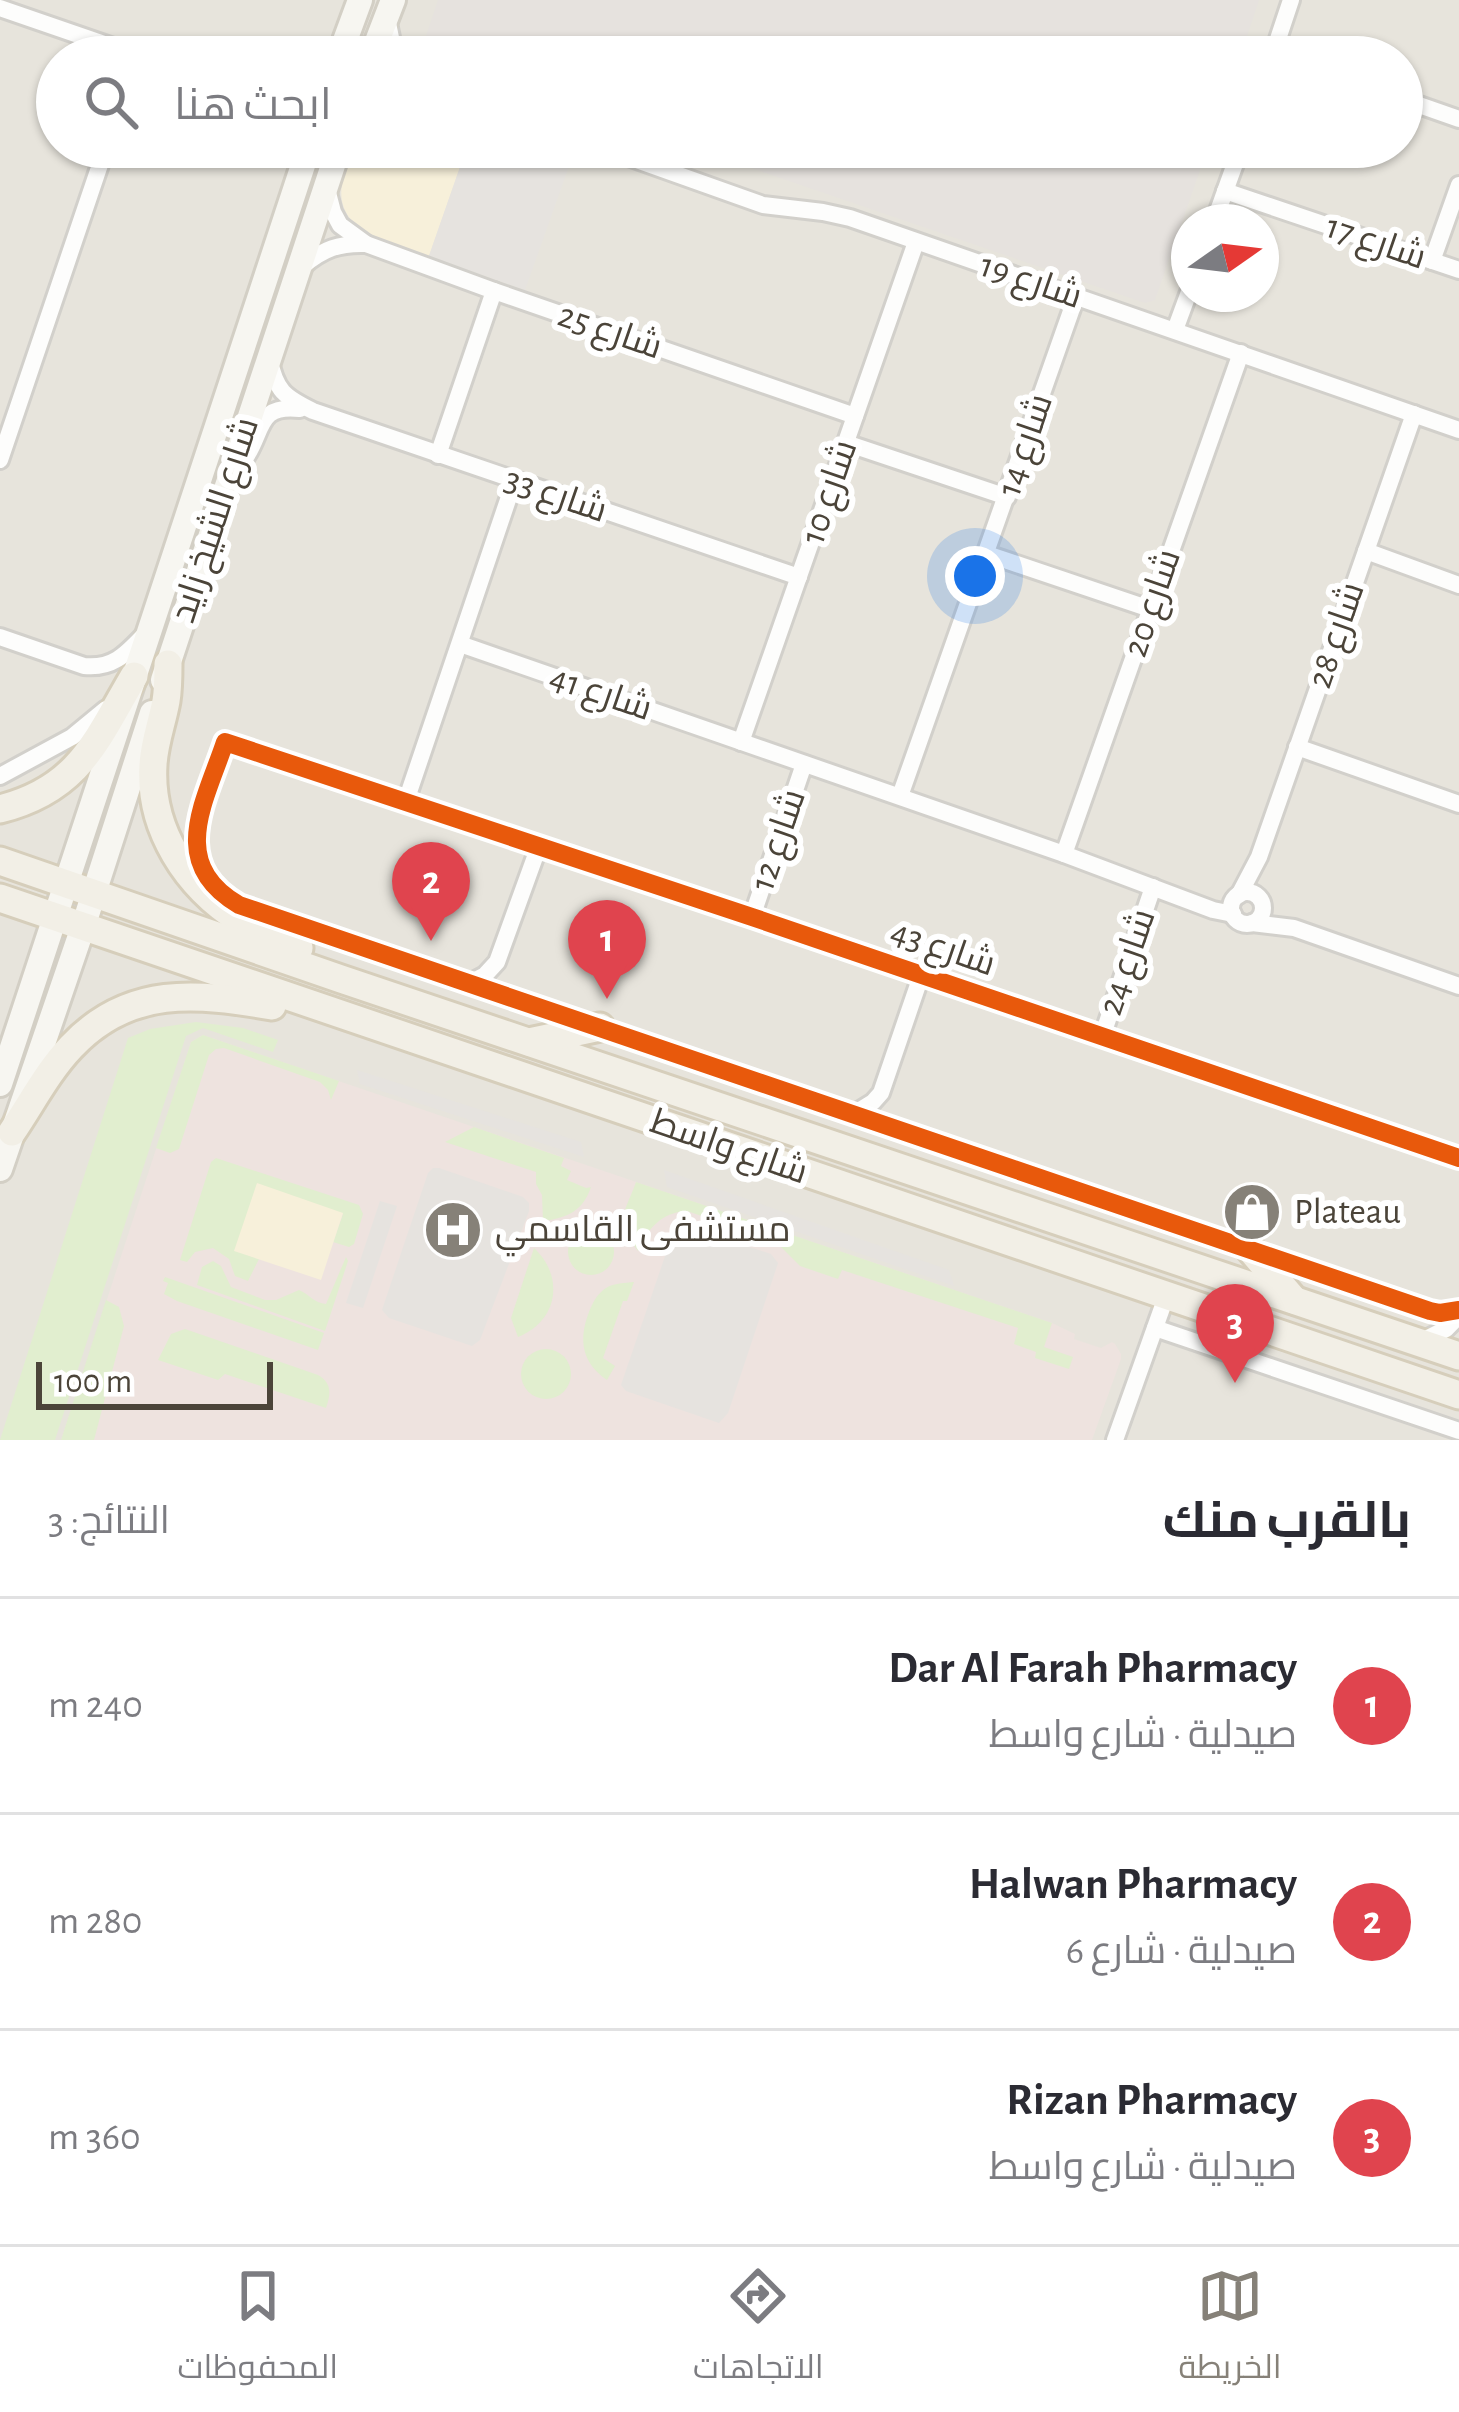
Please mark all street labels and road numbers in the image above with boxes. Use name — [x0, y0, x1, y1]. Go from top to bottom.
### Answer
street label: شارع 17 — [1320, 207, 1431, 281]
street label: شارع 19 — [974, 246, 1087, 320]
street label: شارع 25 — [552, 296, 667, 370]
street label: شارع 14 — [990, 389, 1064, 502]
street label: شارع الشيخ زايد — [164, 413, 270, 629]
street label: شارع 10 — [794, 435, 868, 550]
street label: شارع 33 — [499, 460, 612, 534]
street label: شارع 20 — [1116, 544, 1192, 663]
street label: شارع 28 — [1300, 577, 1376, 694]
street label: شارع 41 — [544, 658, 657, 732]
street label: شارع 12 — [743, 784, 817, 897]
street label: شارع 24 — [1091, 904, 1167, 1021]
street label: شارع 43 — [885, 912, 1000, 987]
street label: شارع واسط — [644, 1102, 812, 1195]

